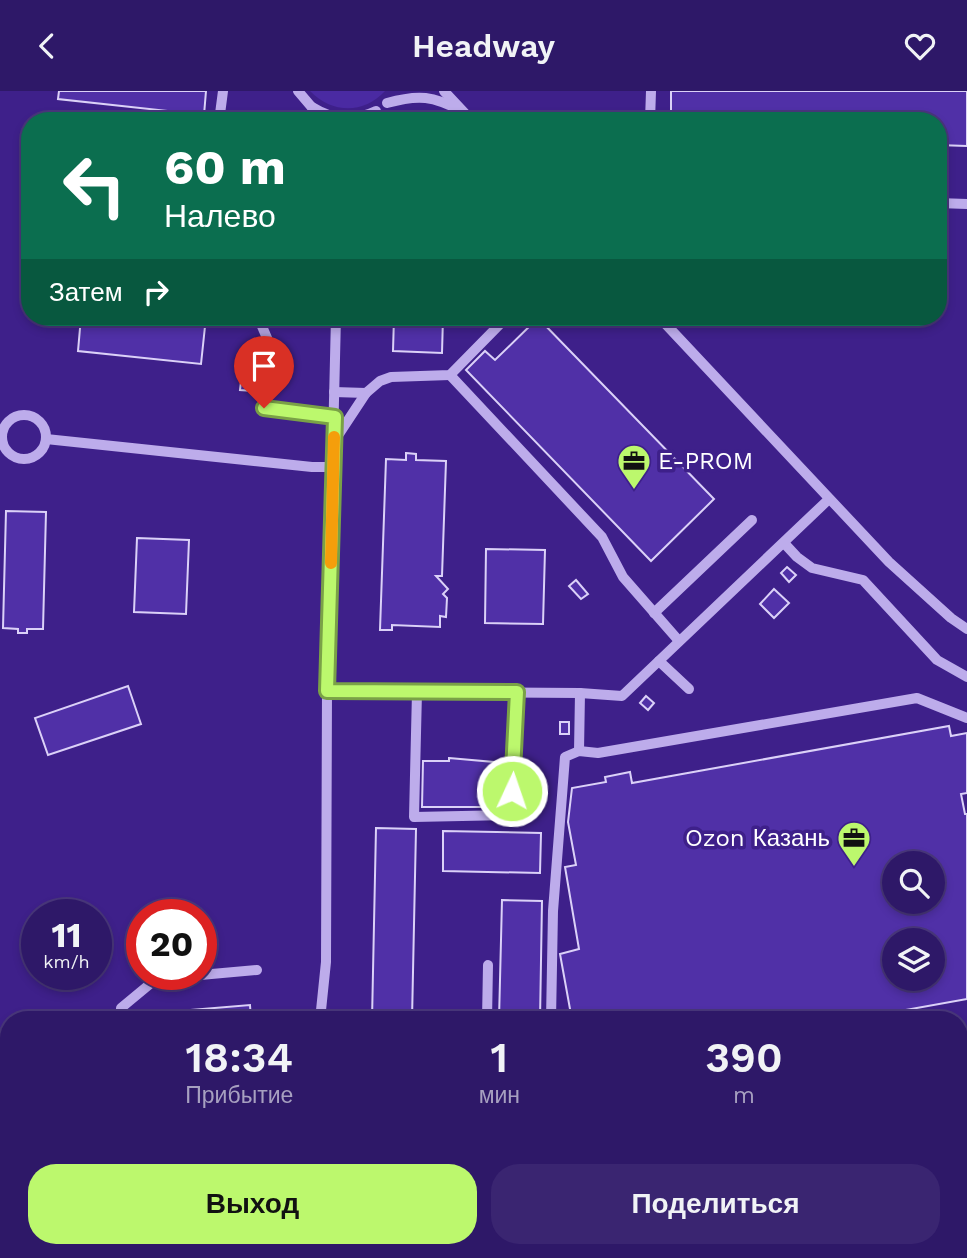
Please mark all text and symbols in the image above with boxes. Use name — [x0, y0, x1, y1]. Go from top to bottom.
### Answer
icon: back — [28, 27, 66, 65]
text: Headway — [412, 27, 555, 65]
icon: heart — [901, 27, 939, 65]
text: 60 m — [164, 138, 286, 196]
icon: left — [49, 140, 140, 231]
text: Налево — [164, 197, 276, 235]
icon: right — [137, 273, 175, 311]
text: Затем — [49, 277, 123, 307]
pin — [234, 336, 294, 408]
icon: arrive — [245, 347, 283, 385]
office icon: E-PROM — [615, 442, 653, 491]
place label: E-PROM — [658, 447, 753, 475]
position arrow — [475, 754, 549, 828]
office icon: Ozon Казань — [835, 819, 873, 868]
place label: Ozon Казань — [685, 824, 830, 852]
map controls — [882, 851, 945, 991]
button: search — [882, 851, 945, 914]
speed limit sign: 20 — [126, 899, 217, 990]
text: 11 — [51, 914, 82, 956]
button: layers — [882, 928, 945, 991]
text: km/h — [43, 951, 90, 972]
text: 18:34 — [186, 1033, 293, 1082]
text: 1 — [491, 1033, 508, 1082]
text: 390 — [705, 1033, 783, 1082]
text: Прибытие — [185, 1082, 293, 1109]
text: мин — [479, 1082, 520, 1109]
text: m — [733, 1082, 755, 1109]
button: Выход — [28, 1164, 477, 1244]
button: Поделиться — [491, 1164, 940, 1244]

